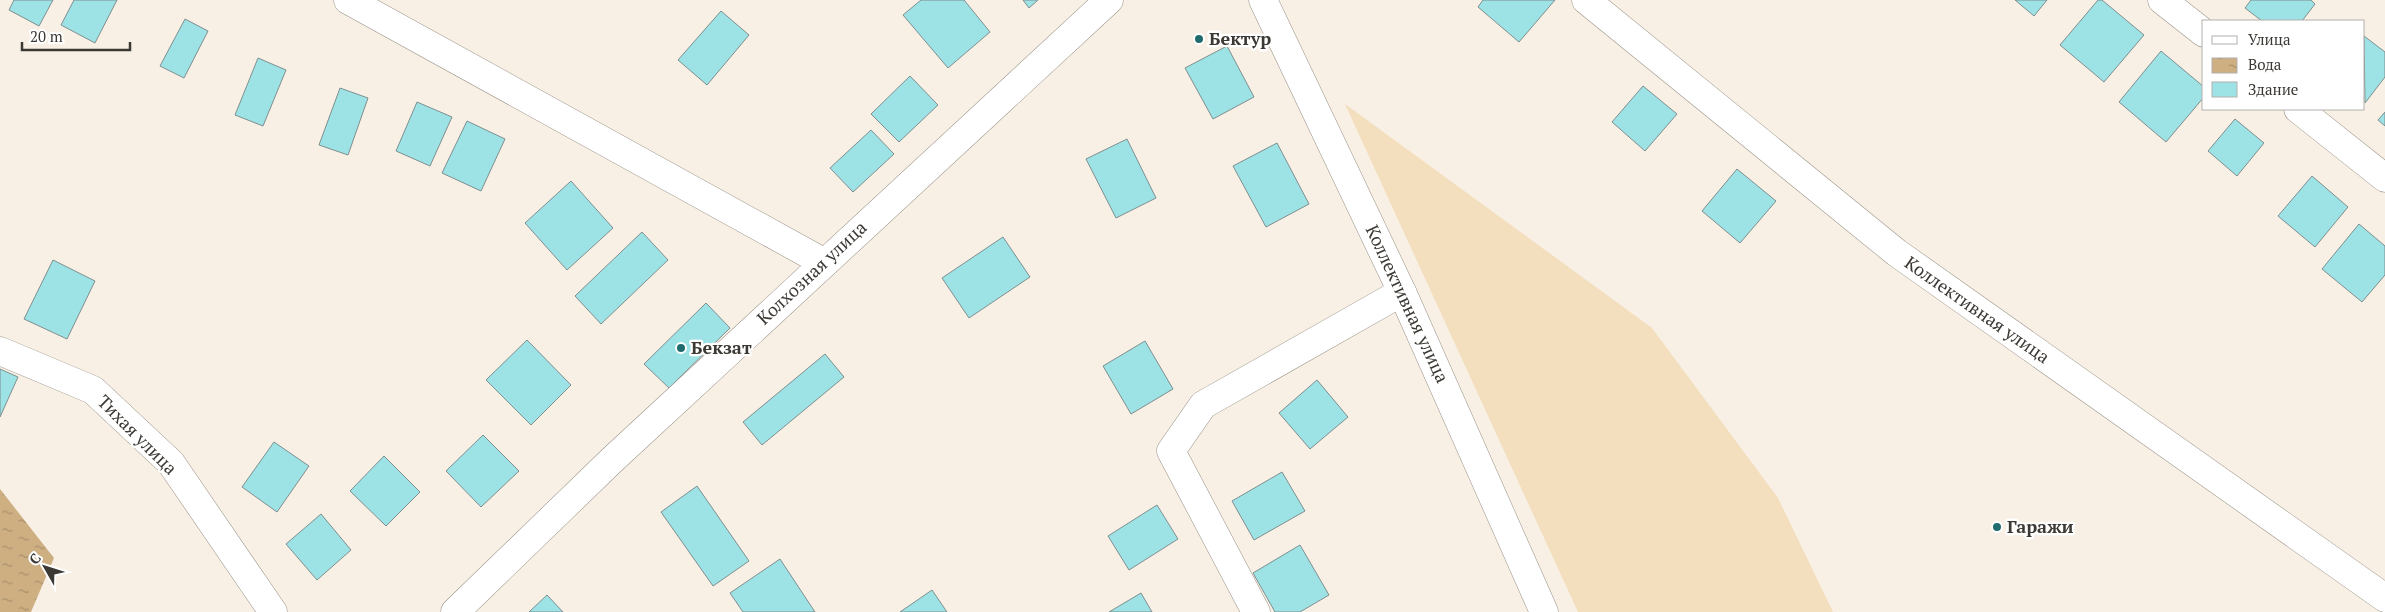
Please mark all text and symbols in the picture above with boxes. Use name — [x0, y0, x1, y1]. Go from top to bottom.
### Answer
scale bar — [22, 20, 130, 52]
legend — [2202, 20, 2365, 110]
text: 20 m — [30, 26, 63, 46]
place label: Бектур — [1209, 26, 1271, 50]
text: Улица — [2248, 29, 2291, 49]
marker: Бектур — [1193, 33, 1205, 45]
text: Вода — [2248, 54, 2282, 74]
text: Здание — [2248, 79, 2298, 99]
street label: Колхозная улица — [751, 215, 871, 329]
street label: Коллективная улица — [1361, 221, 1455, 386]
street label: Коллективная улица — [1900, 250, 2055, 368]
place label: Бекзат — [691, 335, 752, 359]
marker: Бекзат — [675, 342, 687, 354]
street label: Тихая улица — [93, 389, 183, 479]
place label: Гаражи — [2007, 514, 2074, 538]
marker: Гаражи — [1991, 521, 2003, 533]
north arrow — [20, 542, 70, 592]
text: С — [24, 549, 45, 568]

